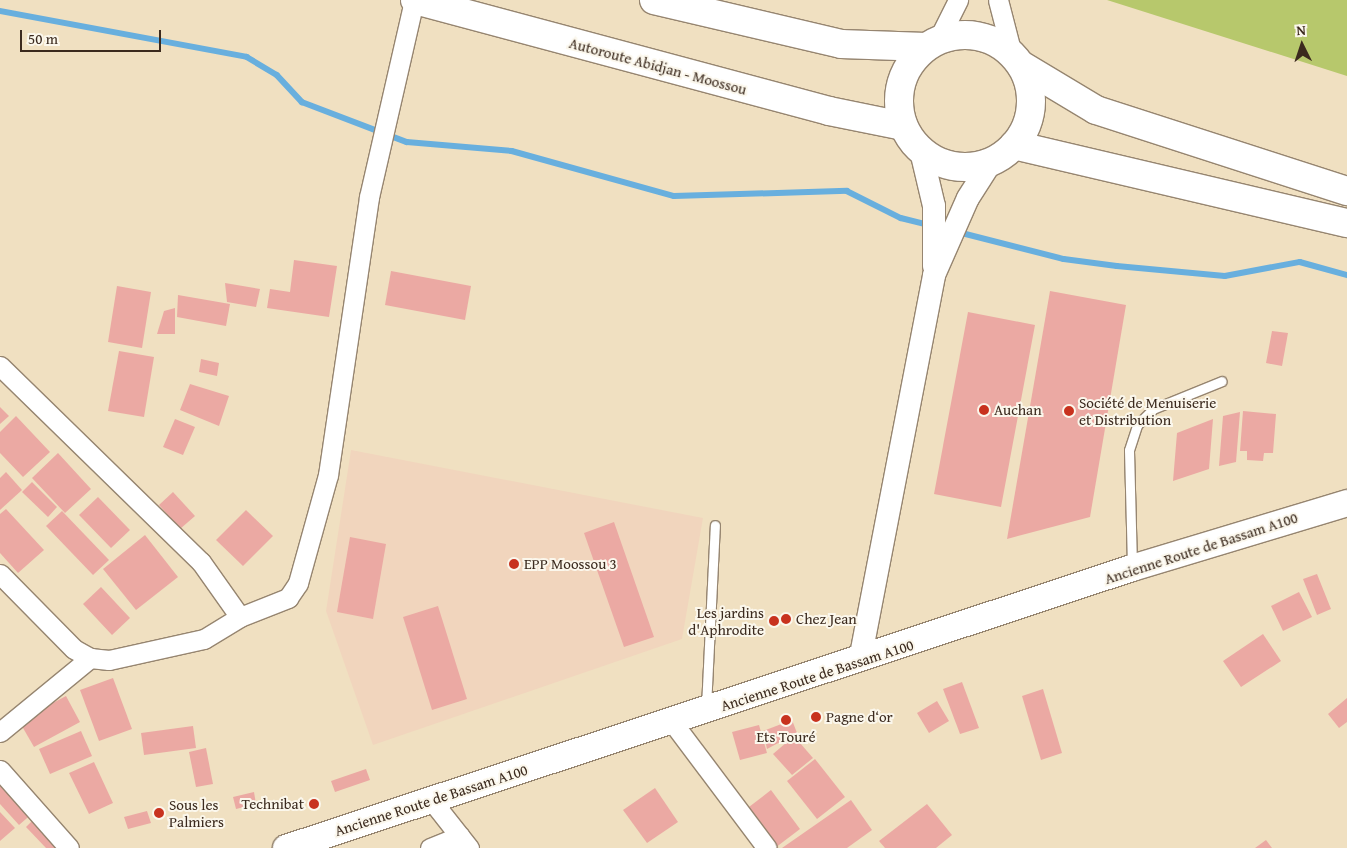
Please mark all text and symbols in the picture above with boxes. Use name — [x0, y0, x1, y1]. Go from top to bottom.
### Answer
scale bar — [22, 20, 164, 52]
north arrow — [1277, 20, 1327, 70]
text: N — [1296, 20, 1306, 40]
text: 50 m — [28, 28, 58, 49]
street label: Autoroute Abidjan - Moossou — [567, 34, 749, 98]
place label: Société de Menuiserie et Distribution — [1079, 393, 1216, 428]
place label: Auchan — [994, 401, 1042, 419]
marker: Auchan — [978, 404, 990, 416]
marker: Société de Menuiserie et Distribution — [1063, 405, 1075, 417]
street label: Ancienne Route de Bassam A100 — [1102, 508, 1300, 588]
place label: EPP Moossou 3 — [524, 555, 617, 573]
marker: EPP Moossou 3 — [508, 558, 520, 570]
place label: Les jardins d'Aphrodite — [688, 603, 764, 638]
place label: Chez Jean — [796, 610, 857, 628]
marker: Chez Jean — [780, 613, 792, 625]
marker: Les jardins d'Aphrodite — [768, 615, 780, 627]
street label: Ancienne Route de Bassam A100 — [718, 635, 916, 715]
place label: Pagne d‘or — [826, 708, 893, 726]
marker: Pagne d‘or — [810, 711, 822, 723]
marker: Ets Touré — [780, 714, 792, 726]
place label: Ets Touré — [757, 728, 815, 746]
street label: Ancienne Route de Bassam A100 — [332, 760, 530, 840]
place label: Sous les Palmiers — [169, 795, 224, 830]
place label: Technibat — [242, 795, 304, 813]
marker: Technibat — [308, 798, 320, 810]
marker: Sous les Palmiers — [153, 807, 165, 819]

